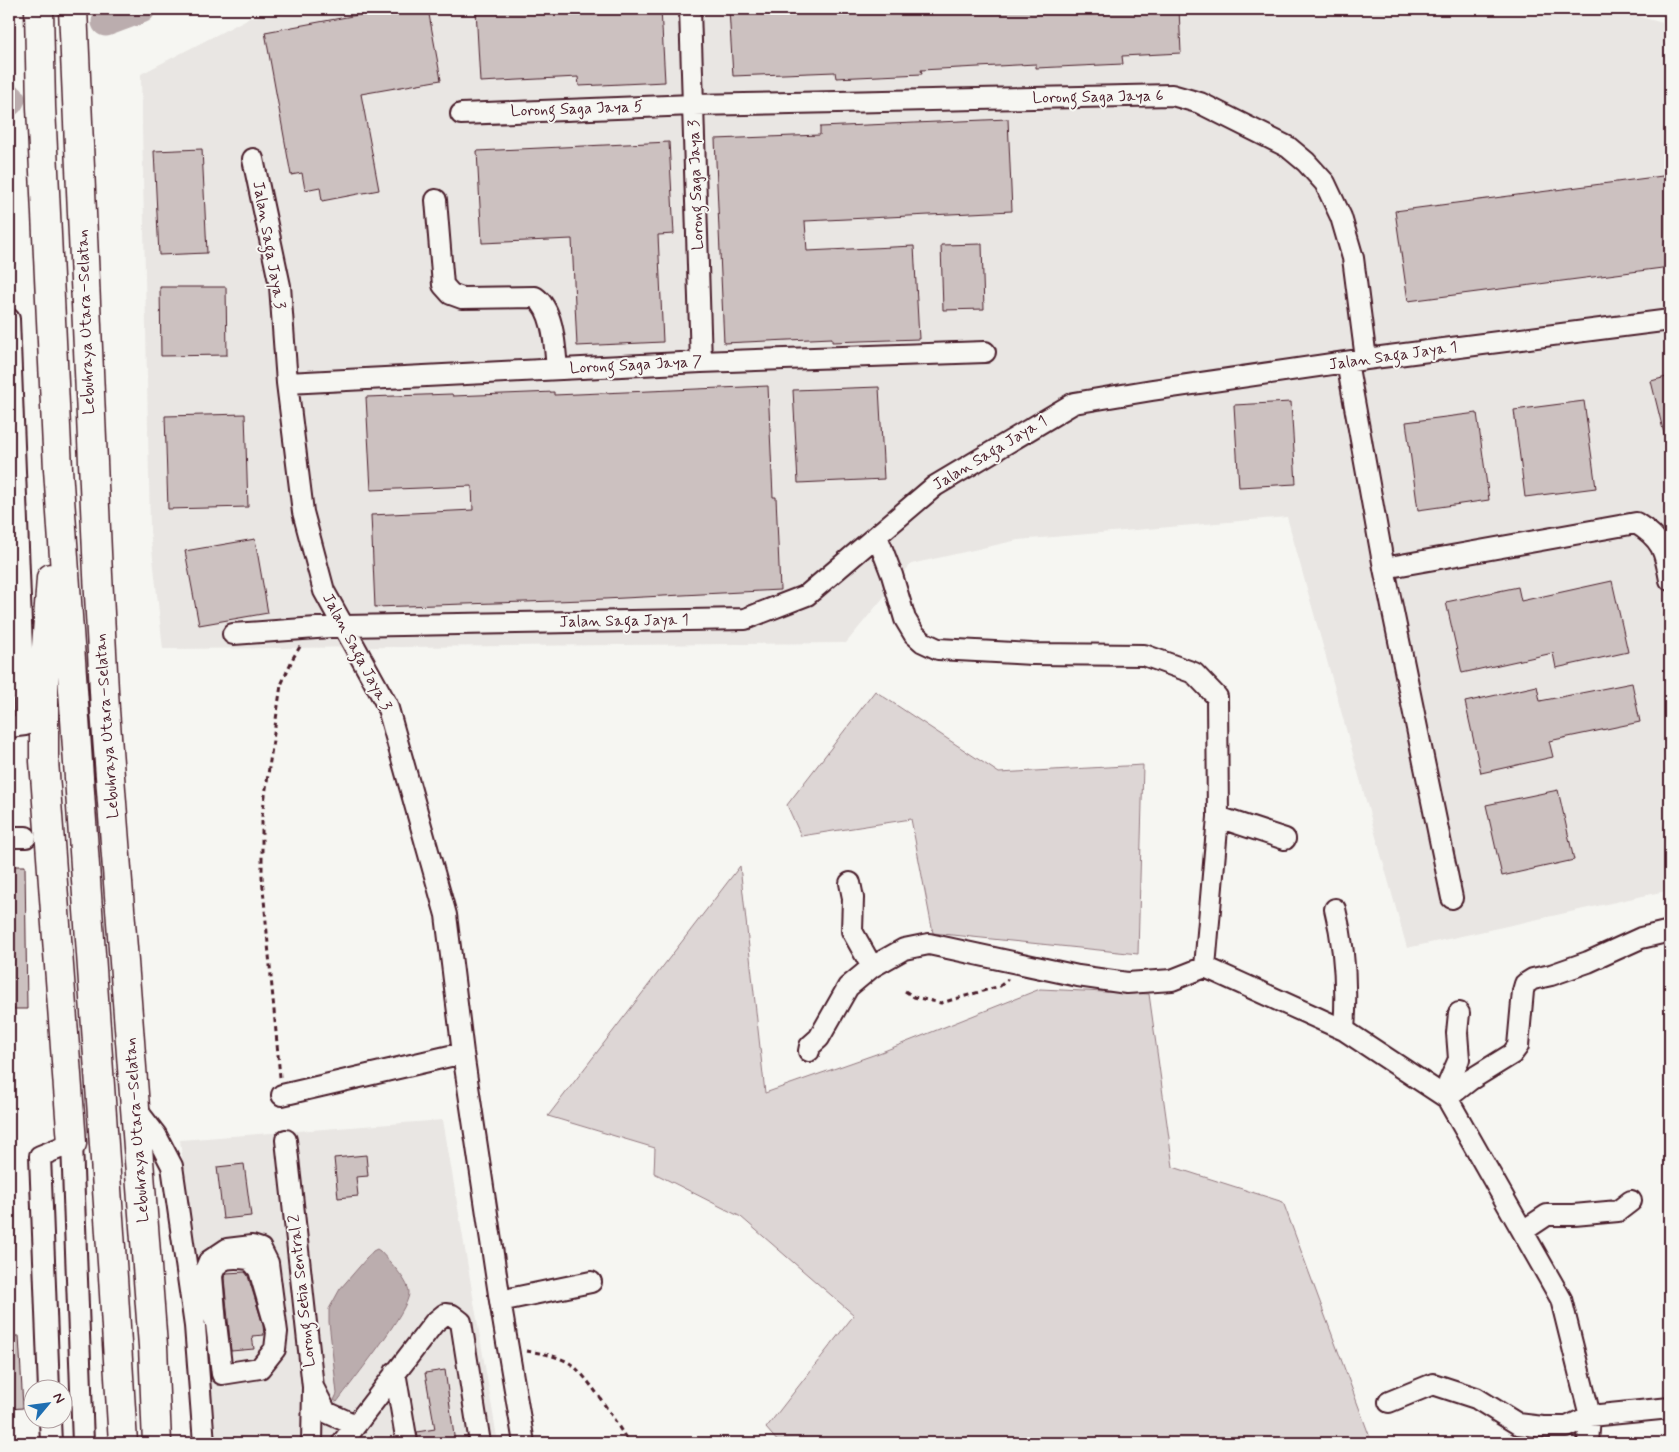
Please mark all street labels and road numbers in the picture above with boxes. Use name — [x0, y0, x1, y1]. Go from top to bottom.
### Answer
street label: Lorong Saga Jaya 6 — [1032, 85, 1164, 110]
street label: Lorong Saga Jaya 5 — [510, 96, 644, 123]
street label: Lorong Saga Jaya 3 — [683, 119, 710, 250]
street label: Jalan Saga Jaya 3 — [246, 179, 291, 311]
street label: Lebuhraya Utara–Selatan — [72, 229, 100, 415]
street label: Jalan Saga Jaya 1 — [1327, 337, 1459, 376]
street label: Lorong Saga Jaya 7 — [569, 351, 703, 380]
street label: Jalan Saga Jaya 1 — [929, 411, 1052, 496]
street label: Jalan Saga Jaya 3 — [316, 590, 397, 715]
street label: Jalan Saga Jaya 1 — [559, 609, 689, 634]
street label: Lebuhraya Utara–Selatan — [90, 633, 124, 819]
street label: Lebuhraya Utara–Selatan — [120, 1037, 154, 1223]
street label: Lorong Setia Sentral 2 — [284, 1213, 321, 1368]

